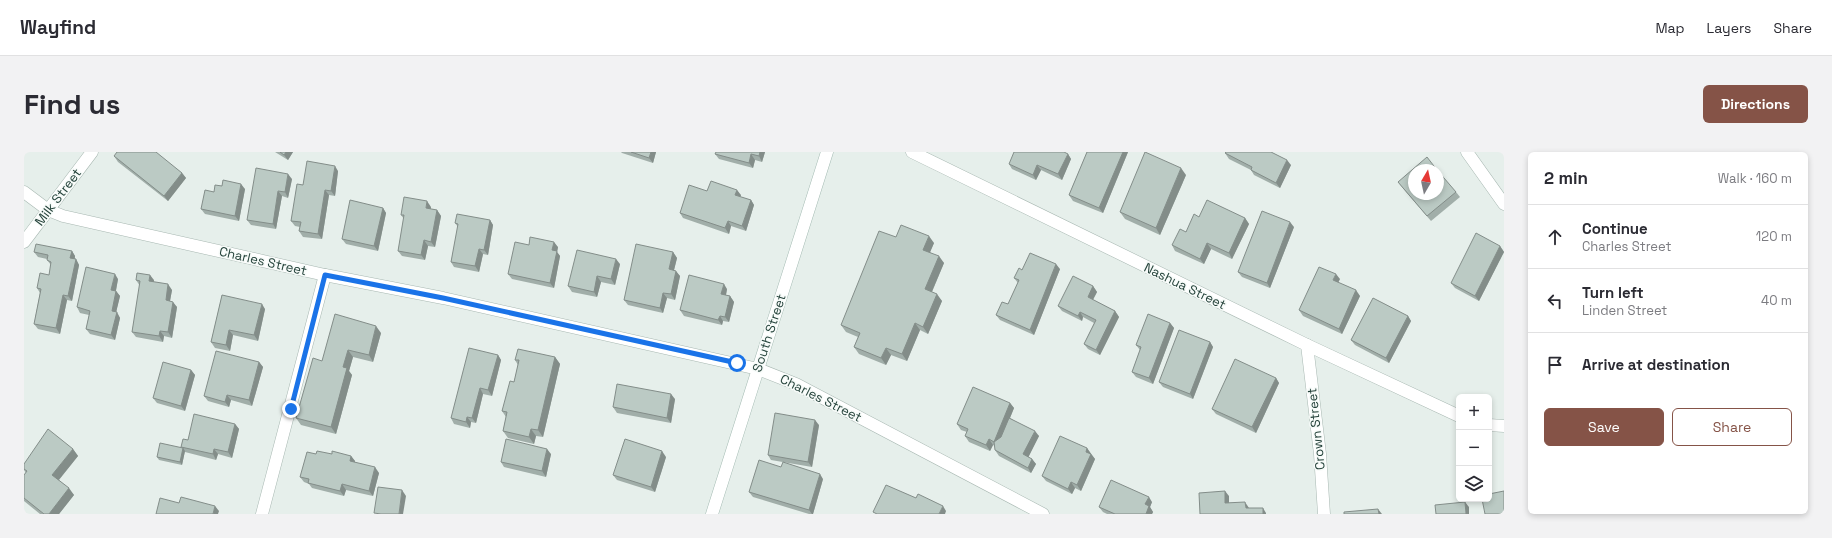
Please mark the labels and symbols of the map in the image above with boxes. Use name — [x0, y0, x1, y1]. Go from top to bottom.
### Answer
north arrow — [1408, 164, 1444, 200]
street label: Milk Street — [31, 165, 85, 229]
street label: Charles Street — [217, 243, 309, 279]
street label: Nashua Street — [1141, 259, 1229, 313]
street label: South Street — [748, 292, 790, 374]
route start — [728, 354, 746, 372]
street label: Charles Street — [777, 370, 865, 426]
street label: Crown Street — [1303, 387, 1329, 471]
route end — [282, 400, 300, 418]

